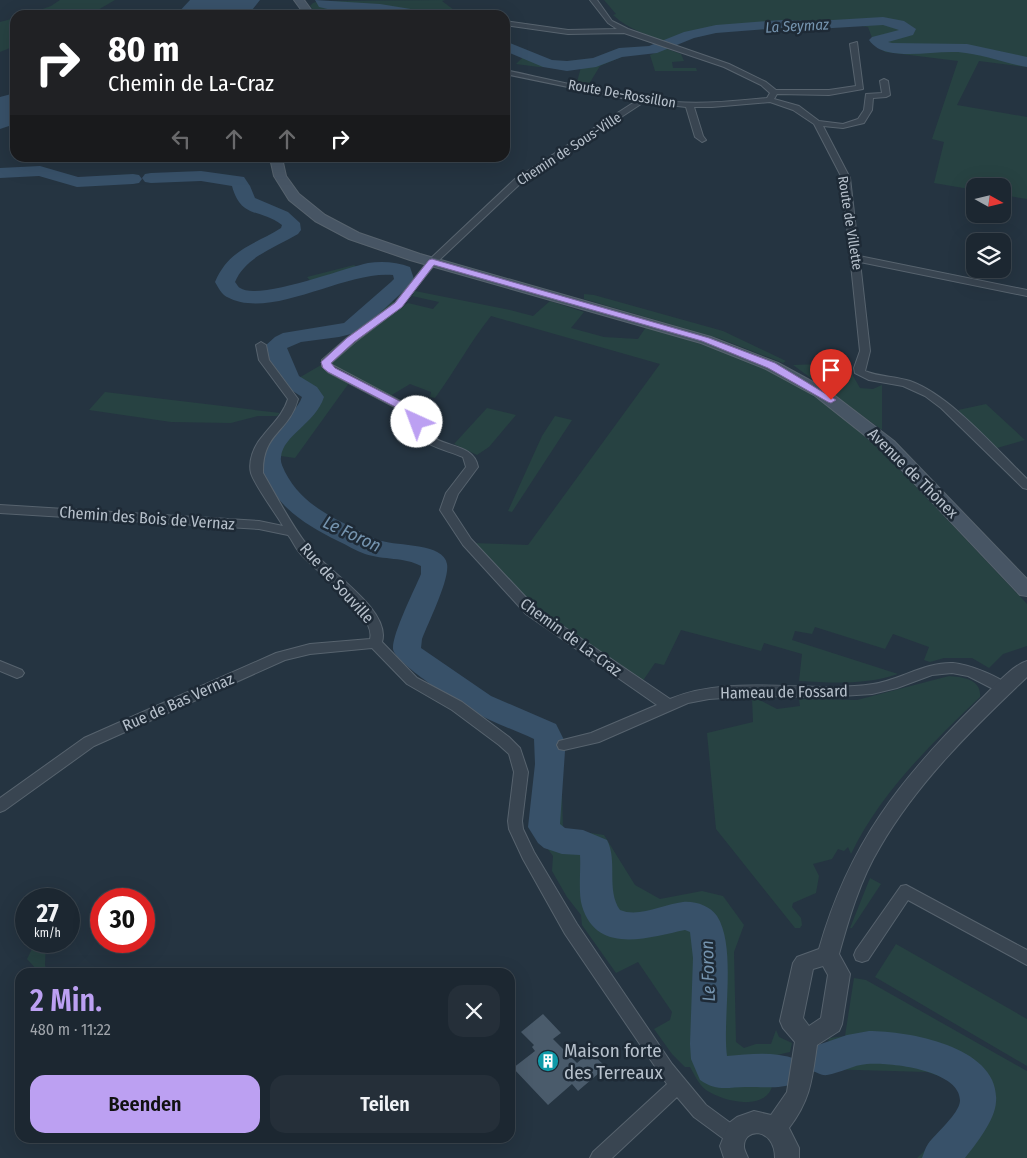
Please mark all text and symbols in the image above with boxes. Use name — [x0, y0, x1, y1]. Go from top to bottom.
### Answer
water label: La Seymaz — [765, 15, 829, 37]
text: 80 m — [108, 28, 180, 70]
icon: right — [25, 30, 90, 95]
text: Chemin de La-Craz — [108, 70, 274, 97]
street label: Route De-Rossillon — [567, 76, 677, 112]
street label: Chemin de Sous-Ville — [514, 109, 624, 189]
icon: left — [167, 125, 195, 153]
icon: ahead — [220, 125, 248, 153]
icon: ahead — [273, 125, 301, 153]
icon: right — [326, 125, 354, 153]
street label: Route de Villette — [834, 175, 866, 271]
north arrow — [966, 178, 1011, 222]
map controls — [966, 178, 1011, 278]
button: layers — [966, 233, 1011, 278]
pin — [810, 349, 852, 400]
icon: arrive — [817, 356, 845, 384]
position arrow — [390, 395, 442, 447]
street label: Avenue de Thônex — [864, 424, 962, 522]
street label: Chemin des Bois de Vernaz — [59, 502, 235, 534]
water label: Le Foron — [320, 511, 384, 557]
street label: Rue de Souville — [296, 539, 378, 627]
street label: Chemin de La-Craz — [517, 594, 625, 680]
street label: Rue de Bas Vernaz — [119, 669, 237, 735]
street label: Hameau de Fossard — [720, 681, 848, 703]
speed limit sign: 30 — [90, 888, 155, 953]
text: 27 — [36, 899, 59, 929]
text: km/h — [34, 926, 61, 940]
water label: Le Foron — [696, 940, 720, 1002]
text: 2 Min. — [30, 983, 102, 1019]
button: close — [448, 985, 500, 1037]
text: 480 m · 11:22 — [30, 1020, 111, 1039]
place label: Maison forte des Terreaux — [564, 1039, 663, 1084]
building icon: Maison forte des Terreaux — [536, 1049, 560, 1073]
button: Beenden — [30, 1075, 260, 1133]
button: Teilen — [270, 1075, 500, 1133]

